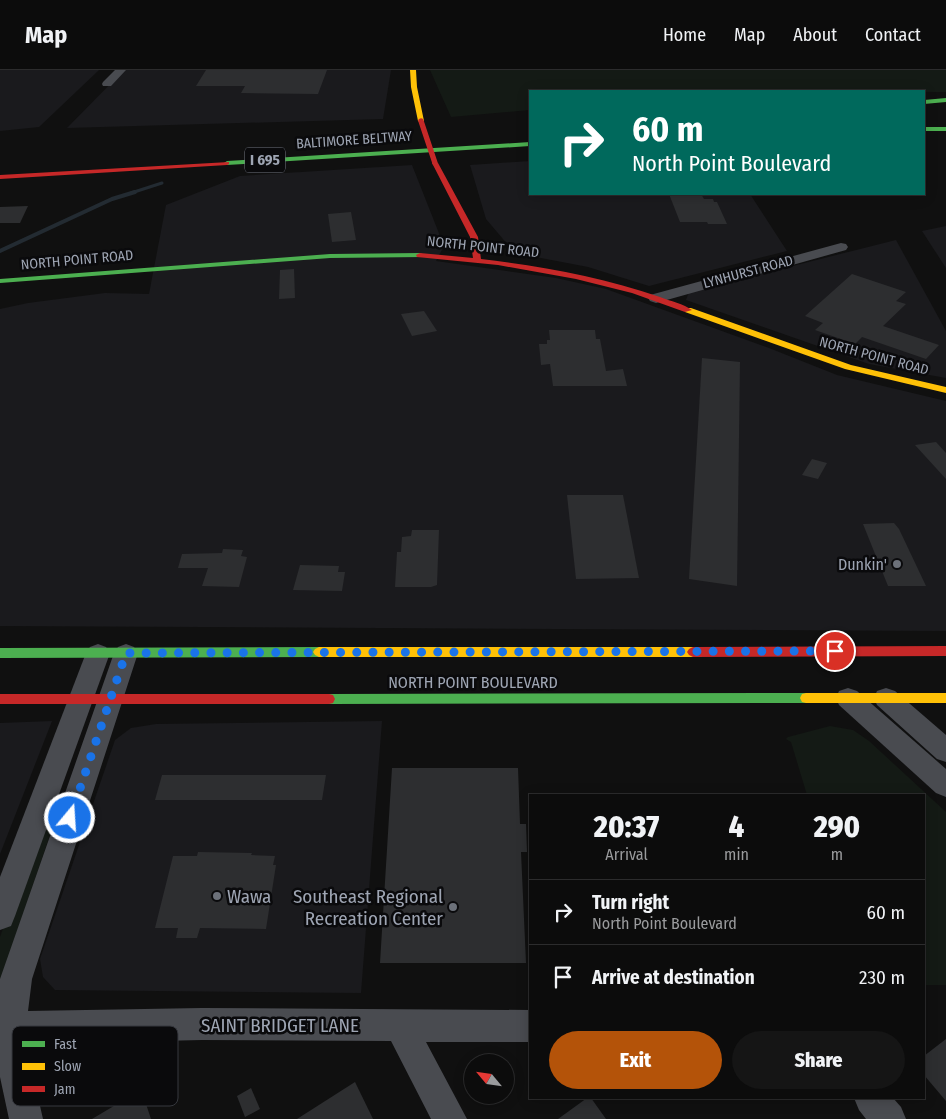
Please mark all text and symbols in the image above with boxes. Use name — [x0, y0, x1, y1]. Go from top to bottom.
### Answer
text: Map — [25, 21, 67, 49]
text: Home — [663, 24, 706, 46]
text: Map — [734, 24, 765, 46]
text: About — [793, 24, 837, 46]
text: Contact — [865, 24, 921, 46]
text: 60 m — [632, 108, 703, 150]
icon: right — [549, 110, 614, 175]
street label: BALTIMORE BELTWAY — [295, 127, 413, 153]
road number: I 695 — [245, 148, 285, 172]
text: North Point Boulevard — [632, 150, 831, 177]
street label: NORTH POINT ROAD — [426, 233, 540, 261]
street label: NORTH POINT ROAD — [20, 247, 134, 273]
street label: LYNHURST ROAD — [701, 252, 795, 292]
street label: NORTH POINT ROAD — [817, 333, 931, 379]
place label: Dunkin' — [838, 555, 887, 574]
marker: Dunkin' — [891, 558, 903, 570]
pin — [814, 630, 856, 672]
icon: arrive — [821, 637, 849, 665]
street label: NORTH POINT BOULEVARD — [388, 673, 558, 692]
position arrow — [43, 791, 95, 843]
text: 20:37 — [594, 809, 659, 845]
text: 4 — [729, 809, 744, 845]
text: 290 — [814, 809, 860, 845]
text: Arrival — [605, 845, 648, 864]
text: min — [724, 845, 749, 864]
text: m — [831, 845, 843, 864]
place label: Wawa — [227, 885, 271, 908]
place label: Southeast Regional Recreation Center — [293, 885, 443, 930]
marker: Wawa — [211, 890, 223, 902]
text: Turn right — [592, 891, 669, 914]
icon: right — [549, 898, 577, 926]
marker: Southeast Regional Recreation Center — [447, 901, 459, 913]
text: 60 m — [867, 901, 905, 924]
text: North Point Boulevard — [592, 914, 737, 933]
icon: arrive — [549, 963, 577, 991]
text: Arrive at destination — [592, 966, 755, 989]
text: 230 m — [859, 966, 905, 989]
street label: SAINT BRIDGET LANE — [201, 1014, 359, 1037]
legend — [12, 1026, 178, 1106]
button: Exit — [549, 1031, 722, 1089]
button: Share — [732, 1031, 905, 1089]
text: Fast — [54, 1036, 77, 1053]
north arrow — [464, 1054, 514, 1104]
map controls — [464, 1054, 514, 1104]
text: Slow — [54, 1058, 81, 1075]
text: Jam — [54, 1081, 75, 1098]

